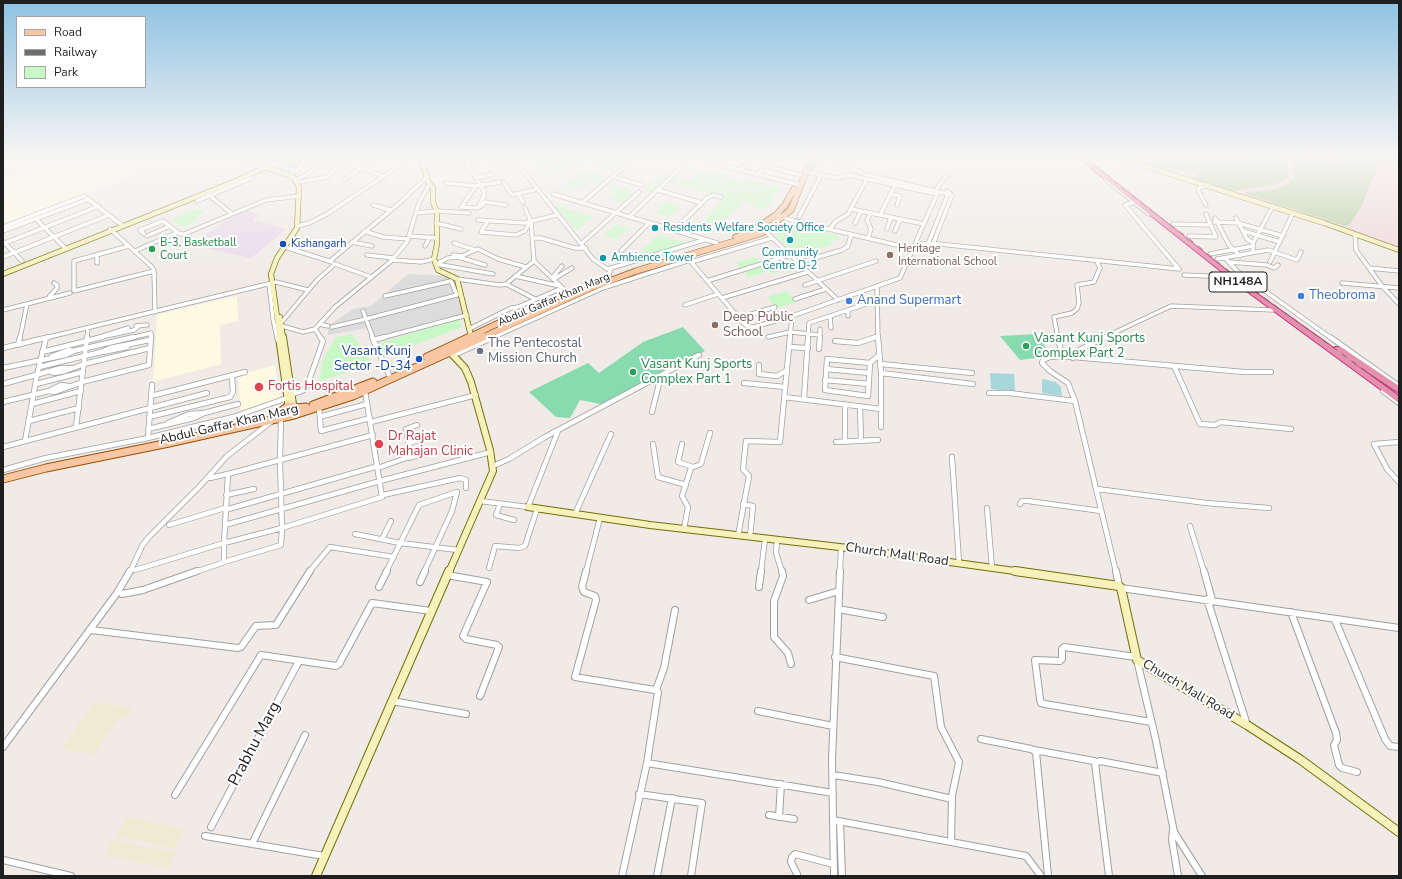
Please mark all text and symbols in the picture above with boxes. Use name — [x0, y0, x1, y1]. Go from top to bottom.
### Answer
legend — [16, 16, 146, 88]
text: Road — [54, 24, 82, 40]
text: Railway — [54, 44, 97, 60]
text: Park — [54, 64, 78, 80]
place label: Residents Welfare Society Office — [663, 221, 825, 235]
marker: Residents Welfare Society Office — [650, 223, 660, 233]
marker: Community Centre D-2 — [785, 235, 795, 245]
place label: B-3, Basketball Court — [160, 236, 236, 262]
place label: Kishangarh — [291, 237, 347, 251]
marker: Kishangarh — [278, 239, 288, 249]
place label: Heritage International School — [898, 242, 997, 268]
marker: B-3, Basketball Court — [147, 244, 157, 254]
place label: Community Centre D-2 — [762, 246, 818, 272]
marker: Heritage International School — [885, 250, 895, 260]
place label: Ambience Tower — [611, 251, 694, 265]
marker: Ambience Tower — [598, 253, 608, 263]
street label: Abdul Gaffar Khan Marg — [496, 270, 612, 330]
road number: NH148A — [1209, 272, 1267, 292]
place label: Theobroma — [1309, 288, 1376, 304]
marker: Theobroma — [1296, 291, 1306, 301]
place label: Anand Supermart — [857, 293, 961, 309]
marker: Anand Supermart — [844, 296, 854, 306]
place label: Deep Public School — [723, 310, 793, 341]
marker: Deep Public School — [710, 320, 720, 330]
place label: Vasant Kunj Sports Complex Part 2 — [1034, 331, 1145, 362]
place label: The Pentecostal Mission Church — [488, 336, 582, 367]
marker: Vasant Kunj Sports Complex Part 2 — [1021, 341, 1031, 351]
place label: Vasant Kunj Sector -D-34 — [334, 344, 411, 375]
marker: The Pentecostal Mission Church — [475, 346, 485, 356]
marker: Vasant Kunj Sector -D-34 — [414, 354, 424, 364]
place label: Vasant Kunj Sports Complex Part 1 — [641, 357, 752, 388]
marker: Vasant Kunj Sports Complex Part 1 — [628, 367, 638, 377]
place label: Fortis Hospital — [268, 379, 354, 395]
marker: Fortis Hospital — [253, 381, 265, 393]
street label: Abdul Gaffar Khan Marg — [158, 401, 300, 449]
place label: Dr Rajat Mahajan Clinic — [388, 429, 473, 460]
marker: Dr Rajat Mahajan Clinic — [373, 438, 385, 450]
street label: Church Mall Road — [844, 540, 950, 570]
street label: Church Mall Road — [1139, 657, 1237, 723]
street label: Prabhu Marg — [225, 699, 285, 789]

